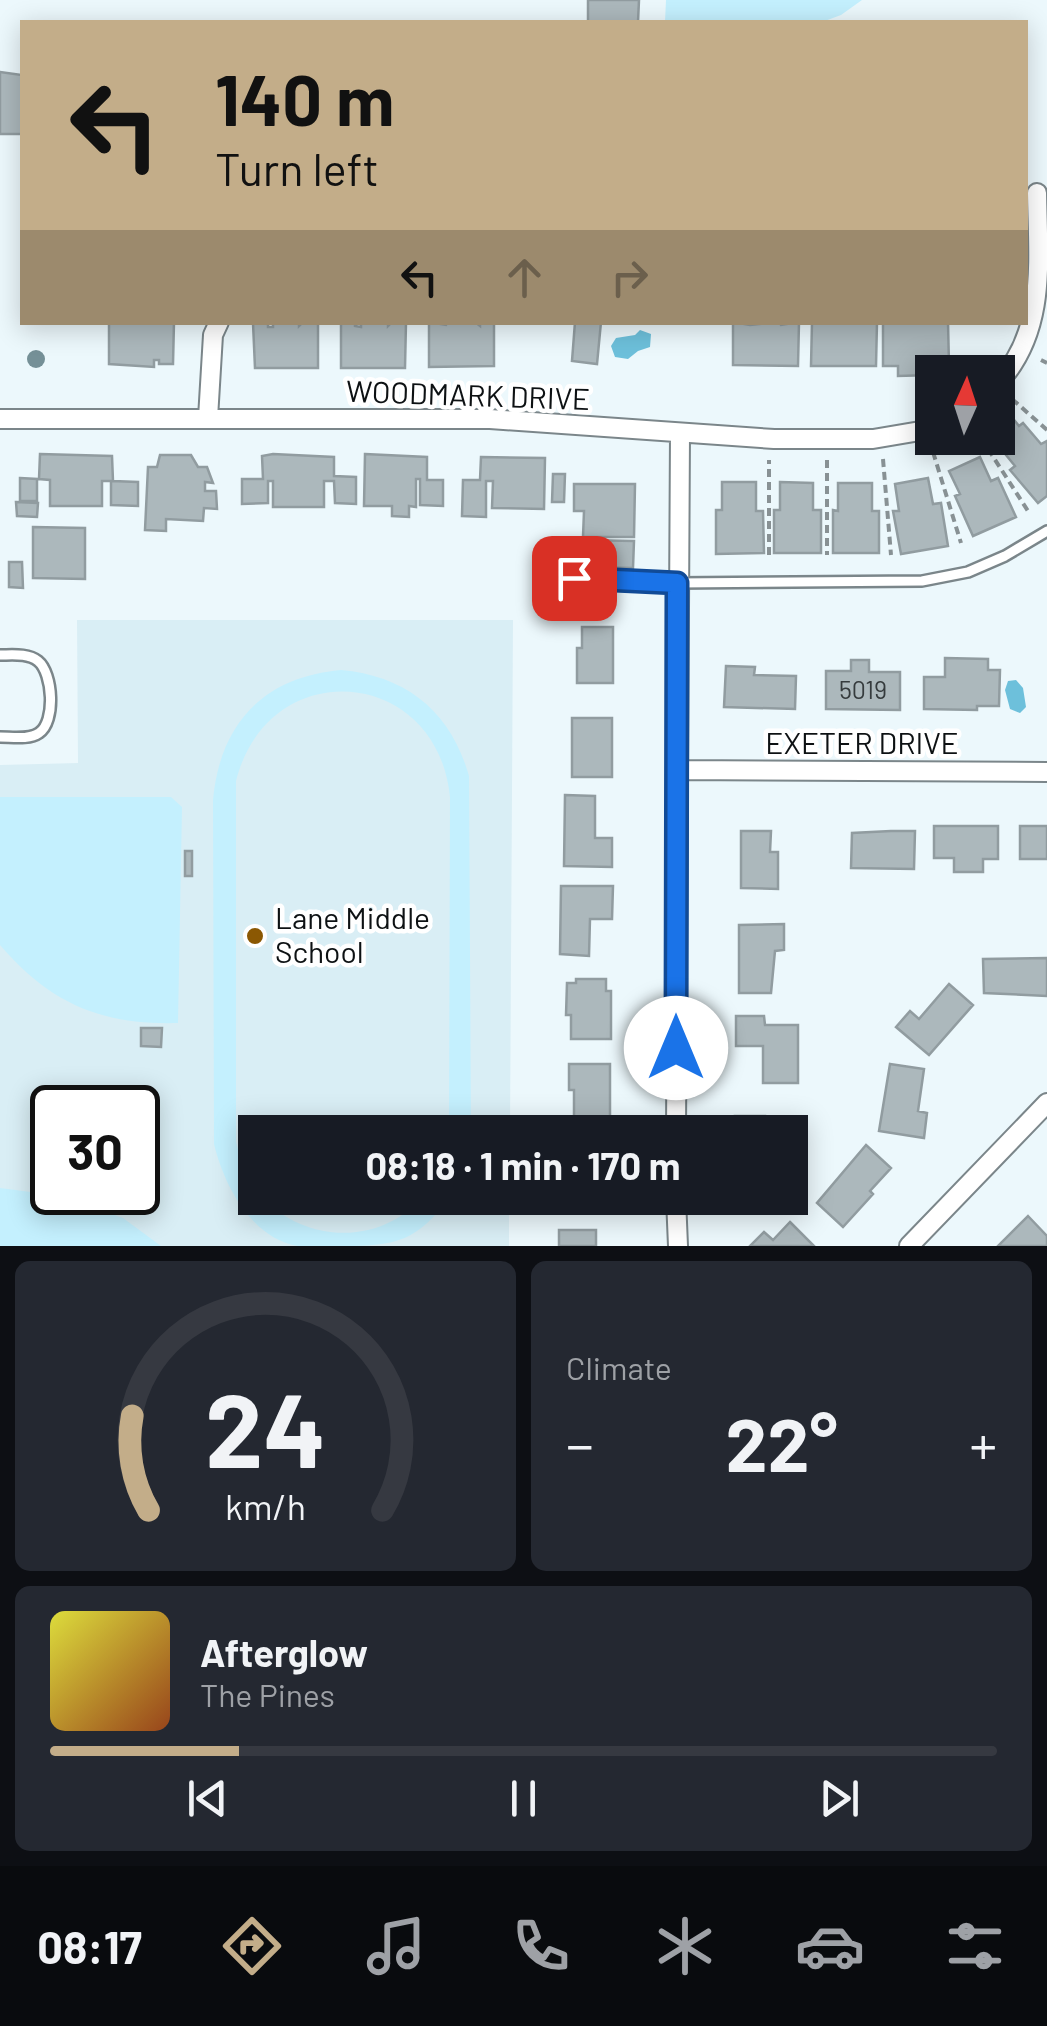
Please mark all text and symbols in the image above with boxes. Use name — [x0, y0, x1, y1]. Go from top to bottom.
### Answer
text: 140 m — [215, 56, 394, 140]
icon: left — [50, 60, 180, 190]
text: Turn left — [215, 141, 379, 195]
icon: left — [392, 250, 447, 305]
icon: ahead — [497, 250, 552, 305]
icon: right — [602, 250, 657, 305]
north arrow — [915, 355, 1015, 455]
map controls — [915, 355, 1015, 455]
street label: WOODMARK DRIVE — [346, 372, 591, 416]
pin — [532, 536, 617, 621]
icon: arrive — [547, 551, 602, 606]
house number: 5019 — [839, 674, 887, 704]
street label: EXETER DRIVE — [765, 724, 959, 760]
place label: Lane Middle School — [275, 899, 430, 969]
marker: Lane Middle School — [244, 925, 266, 947]
position arrow — [624, 996, 728, 1100]
speed limit sign: 30 — [30, 1085, 160, 1215]
text: 08:18 · 1 min · 170 m — [366, 1142, 680, 1188]
text: Climate — [566, 1348, 672, 1386]
text: 24 — [205, 1364, 326, 1489]
text: 22° — [725, 1397, 838, 1487]
text: − — [566, 1410, 594, 1476]
text: + — [969, 1410, 997, 1476]
text: km/h — [225, 1484, 306, 1527]
text: Afterglow — [200, 1629, 368, 1675]
text: The Pines — [200, 1675, 335, 1713]
icon: previous — [180, 1771, 235, 1826]
icon: pause — [496, 1771, 551, 1826]
icon: next — [812, 1771, 867, 1826]
icon: directions — [217, 1911, 287, 1981]
icon: music — [361, 1911, 431, 1981]
icon: phone — [506, 1911, 576, 1981]
icon: climate — [650, 1911, 720, 1981]
icon: car — [795, 1911, 865, 1981]
icon: filters — [940, 1911, 1010, 1981]
text: 08:17 — [37, 1919, 142, 1973]

